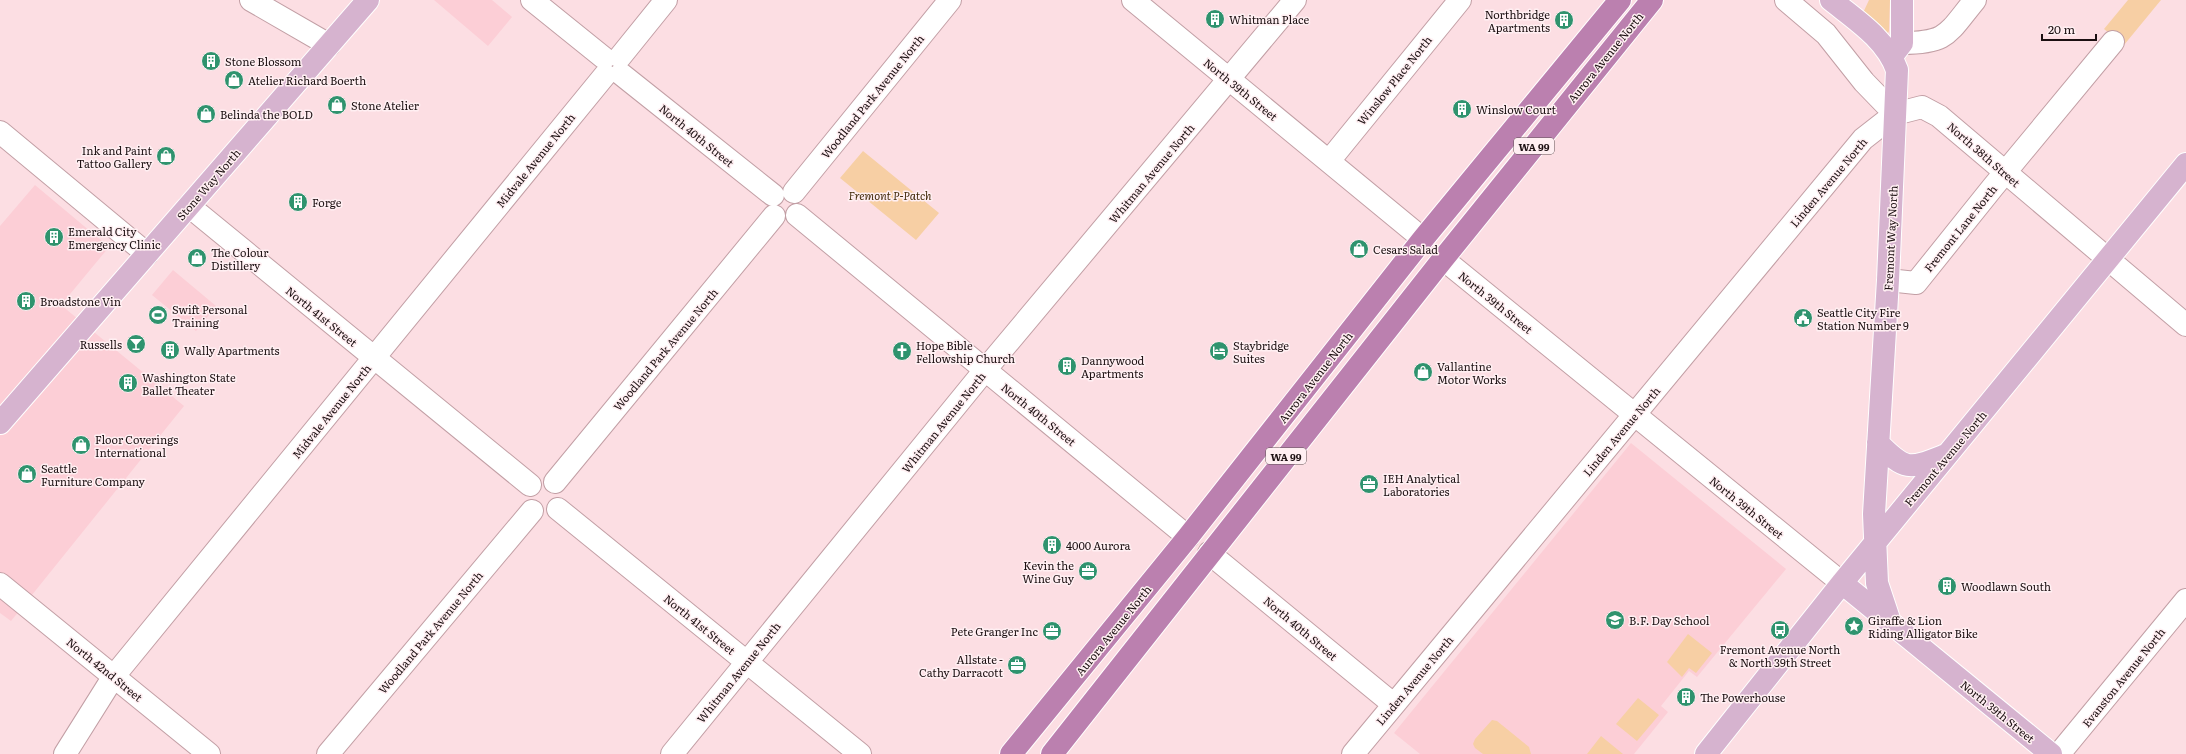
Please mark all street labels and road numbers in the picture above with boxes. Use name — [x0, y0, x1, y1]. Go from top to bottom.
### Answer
street label: Aurora Avenue North — [1564, 8, 1646, 106]
street label: Woodland Park Avenue North — [817, 31, 927, 161]
street label: Winslow Place North — [1353, 32, 1435, 128]
street label: North 39th Street — [1201, 54, 1282, 124]
street label: North 40th Street — [656, 100, 738, 170]
street label: Midvale Avenue North — [492, 109, 578, 211]
street label: North 38th Street — [1944, 118, 2024, 190]
street label: Whitman Avenue North — [1105, 120, 1197, 226]
street label: Linden Avenue North — [1786, 134, 1870, 230]
road number: WA 99 — [1514, 138, 1554, 154]
street label: Stone Way North — [172, 145, 244, 223]
street label: Fremont Lane North — [1920, 181, 2000, 275]
street label: Fremont Way North — [1879, 185, 1901, 291]
street label: North 39th Street — [1456, 267, 1537, 337]
street label: North 41st Street — [283, 282, 362, 350]
street label: Woodland Park Avenue North — [609, 284, 721, 414]
street label: Aurora Avenue North — [1274, 328, 1356, 426]
street label: Midvale Avenue North — [288, 360, 374, 462]
street label: Whitman Avenue North — [897, 368, 989, 476]
street label: North 40th Street — [998, 379, 1080, 449]
street label: Linden Avenue North — [1579, 383, 1663, 479]
street label: Fremont Avenue North — [1900, 407, 1990, 509]
road number: WA 99 — [1266, 448, 1306, 464]
street label: North 39th Street — [1707, 472, 1788, 542]
street label: Woodland Park Avenue North — [374, 567, 486, 697]
street label: Aurora Avenue North — [1072, 581, 1154, 679]
street label: North 41st Street — [661, 590, 740, 658]
street label: North 40th Street — [1261, 592, 1342, 664]
street label: Whitman Avenue North — [692, 618, 784, 726]
street label: Evanston Avenue North — [2078, 624, 2168, 730]
street label: Linden Avenue North — [1372, 632, 1456, 728]
street label: North 42nd Street — [64, 633, 147, 705]
street label: North 39th Street — [1958, 676, 2039, 746]

